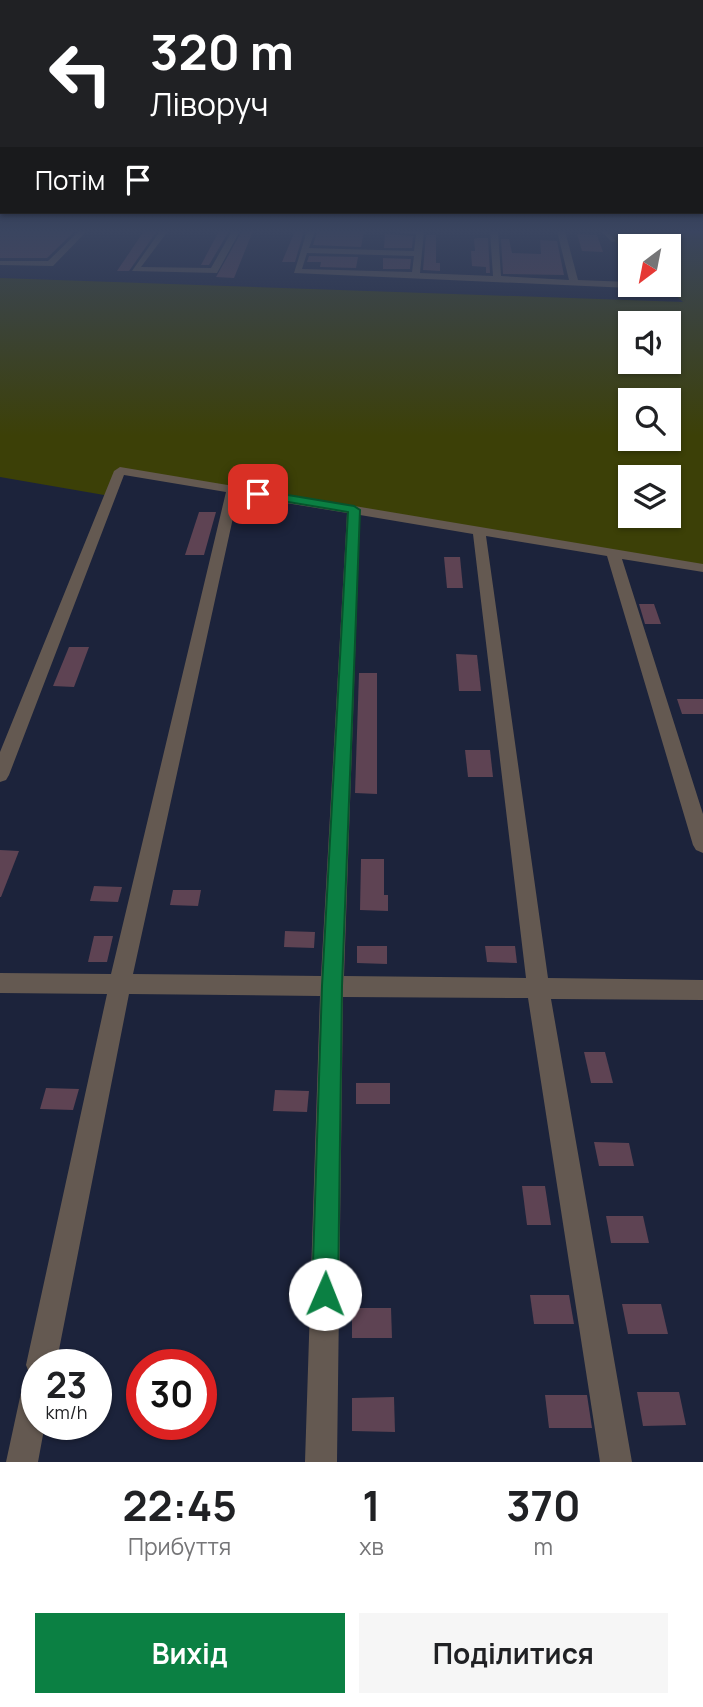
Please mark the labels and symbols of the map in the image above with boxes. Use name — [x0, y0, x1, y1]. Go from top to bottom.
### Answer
north arrow — [618, 234, 681, 298]
pin — [228, 464, 288, 524]
position arrow — [288, 1257, 362, 1331]
speed limit sign: 30 — [126, 1349, 217, 1440]

